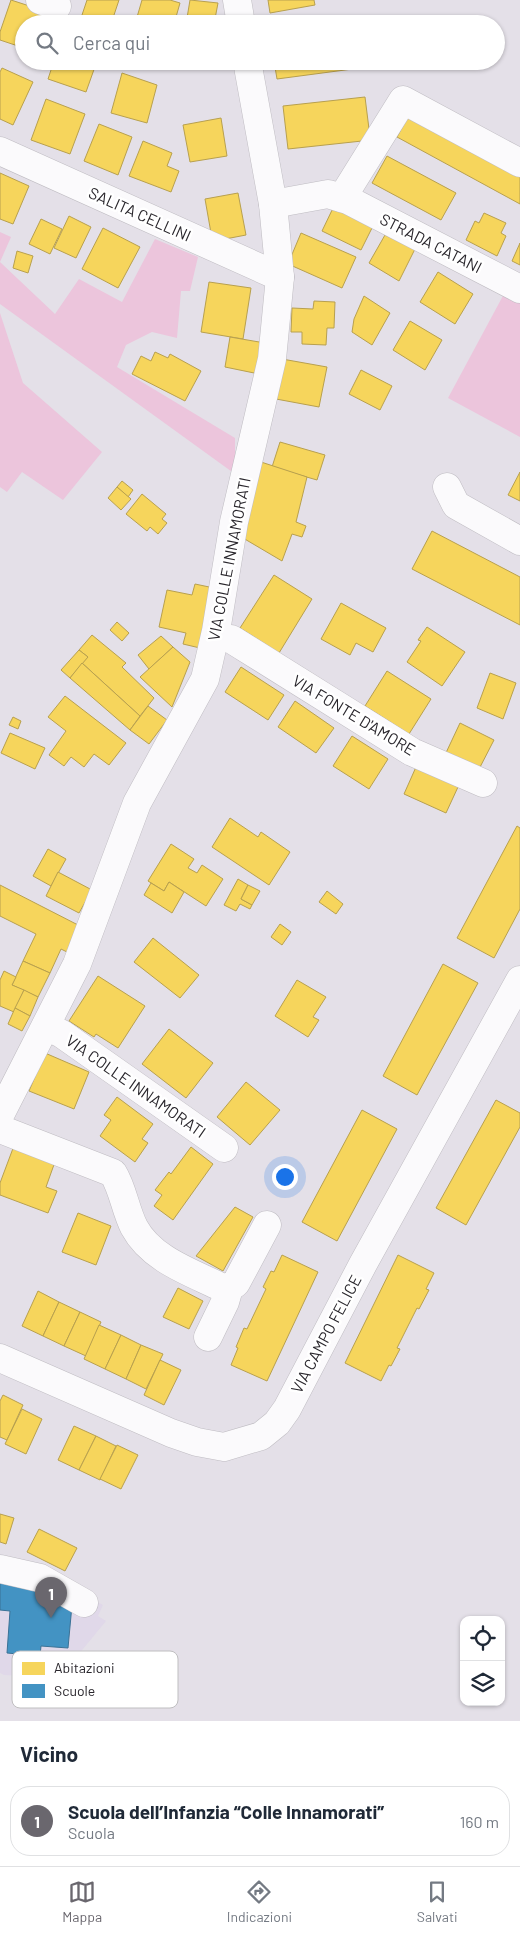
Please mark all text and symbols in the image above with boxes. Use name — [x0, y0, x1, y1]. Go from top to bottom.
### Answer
search box — [15, 15, 505, 70]
icon: search — [33, 29, 61, 57]
text: Cerca qui — [73, 31, 150, 54]
street label: SALITA CELLINI — [86, 182, 194, 245]
street label: STRADA CATANI — [377, 209, 485, 276]
street label: VIA COLLE INNAMORATI — [203, 476, 254, 642]
street label: VIA FONTE D'AMORE — [289, 670, 419, 759]
street label: VIA COLLE INNAMORATI — [63, 1030, 210, 1141]
your location — [272, 1164, 298, 1190]
street label: VIA CAMPO FELICE — [286, 1271, 365, 1396]
pin: 1 — [35, 1577, 67, 1618]
map controls — [460, 1616, 505, 1706]
button: locate — [460, 1616, 505, 1661]
legend — [12, 1651, 178, 1708]
text: Abitazioni — [54, 1659, 115, 1676]
button: layers — [460, 1661, 505, 1706]
text: Scuole — [54, 1682, 95, 1699]
text: Vicino — [20, 1741, 78, 1766]
text: Scuola dell’Infanzia “Colle Innamorati” — [68, 1800, 384, 1823]
text: 1 — [34, 1812, 40, 1831]
text: 160 m — [460, 1812, 499, 1831]
text: Scuola — [68, 1823, 115, 1842]
tab: Mappa — [62, 1878, 102, 1925]
tab: Indicazioni — [227, 1878, 292, 1925]
tab: Salvati — [417, 1878, 458, 1925]

